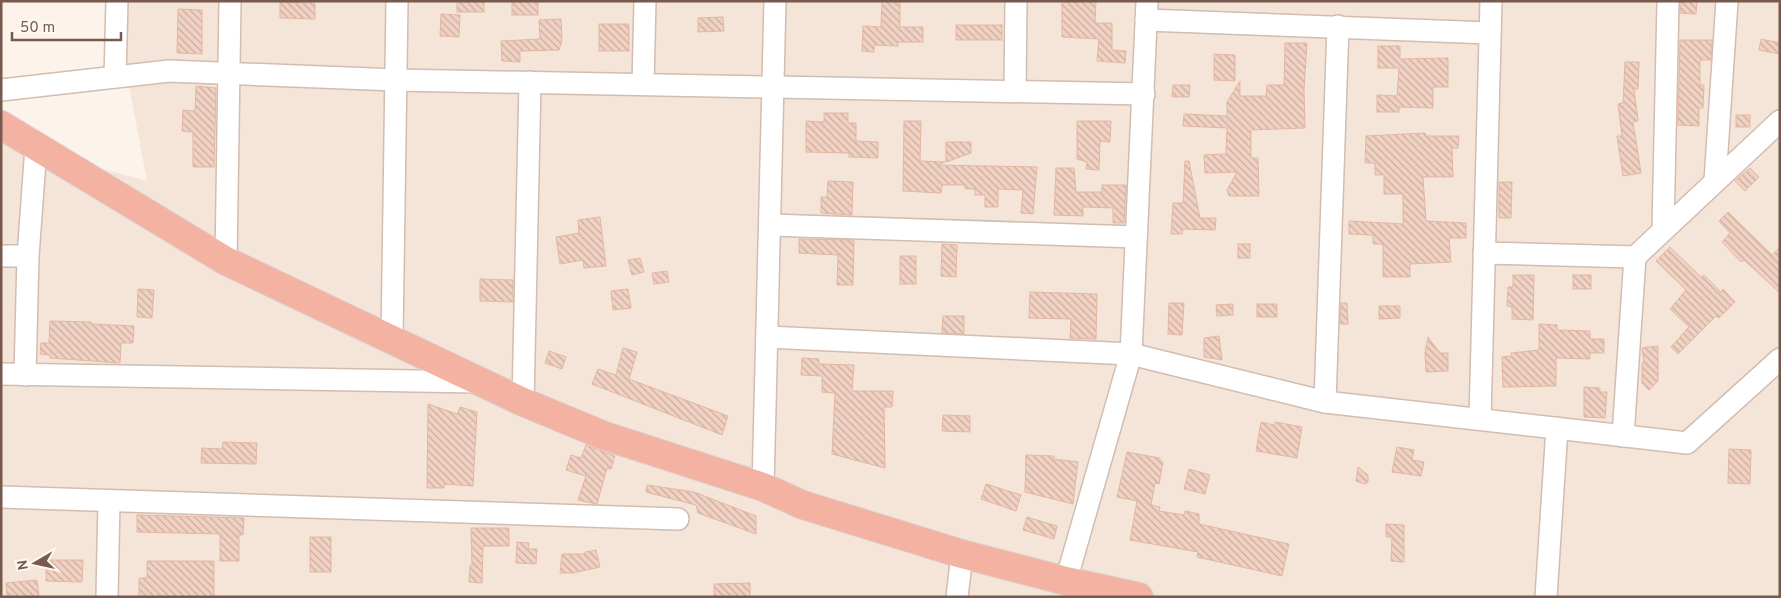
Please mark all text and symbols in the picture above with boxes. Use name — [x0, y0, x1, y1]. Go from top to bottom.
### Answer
scale bar — [12, 10, 121, 42]
text: 50 m — [20, 19, 55, 38]
north arrow — [10, 538, 60, 588]
text: N — [14, 558, 33, 571]

